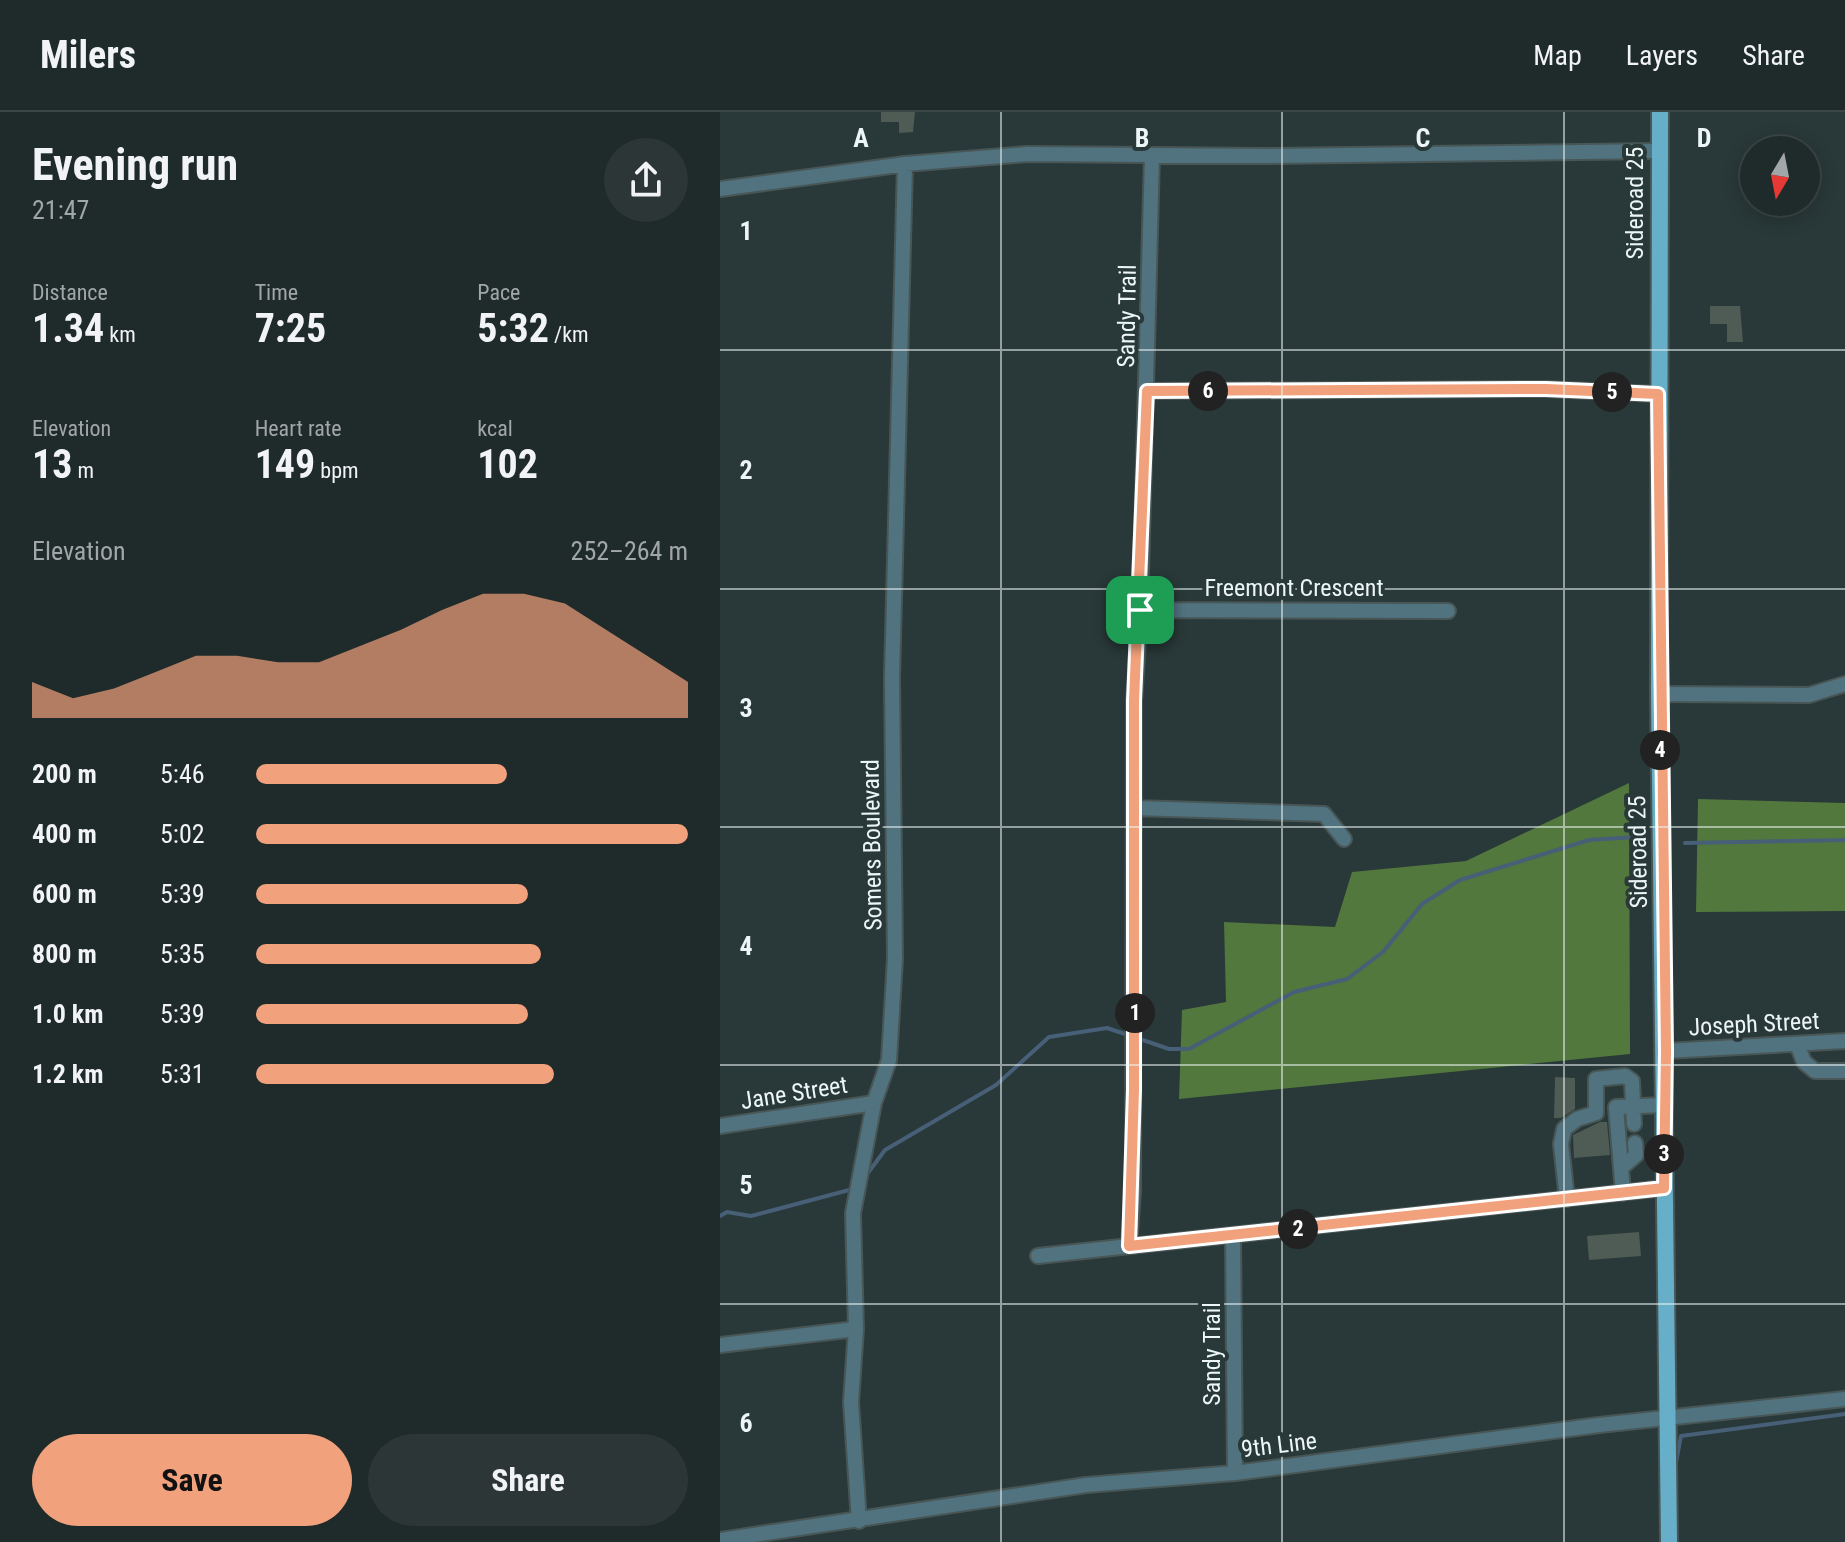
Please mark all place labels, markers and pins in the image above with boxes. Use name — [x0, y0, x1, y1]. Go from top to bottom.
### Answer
pin: 6 — [1188, 371, 1228, 411]
pin: 5 — [1592, 372, 1632, 412]
pin — [1106, 576, 1174, 644]
pin: 4 — [1640, 730, 1680, 770]
pin: 1 — [1115, 993, 1155, 1033]
pin: 3 — [1644, 1134, 1684, 1174]
pin: 2 — [1278, 1209, 1318, 1249]

